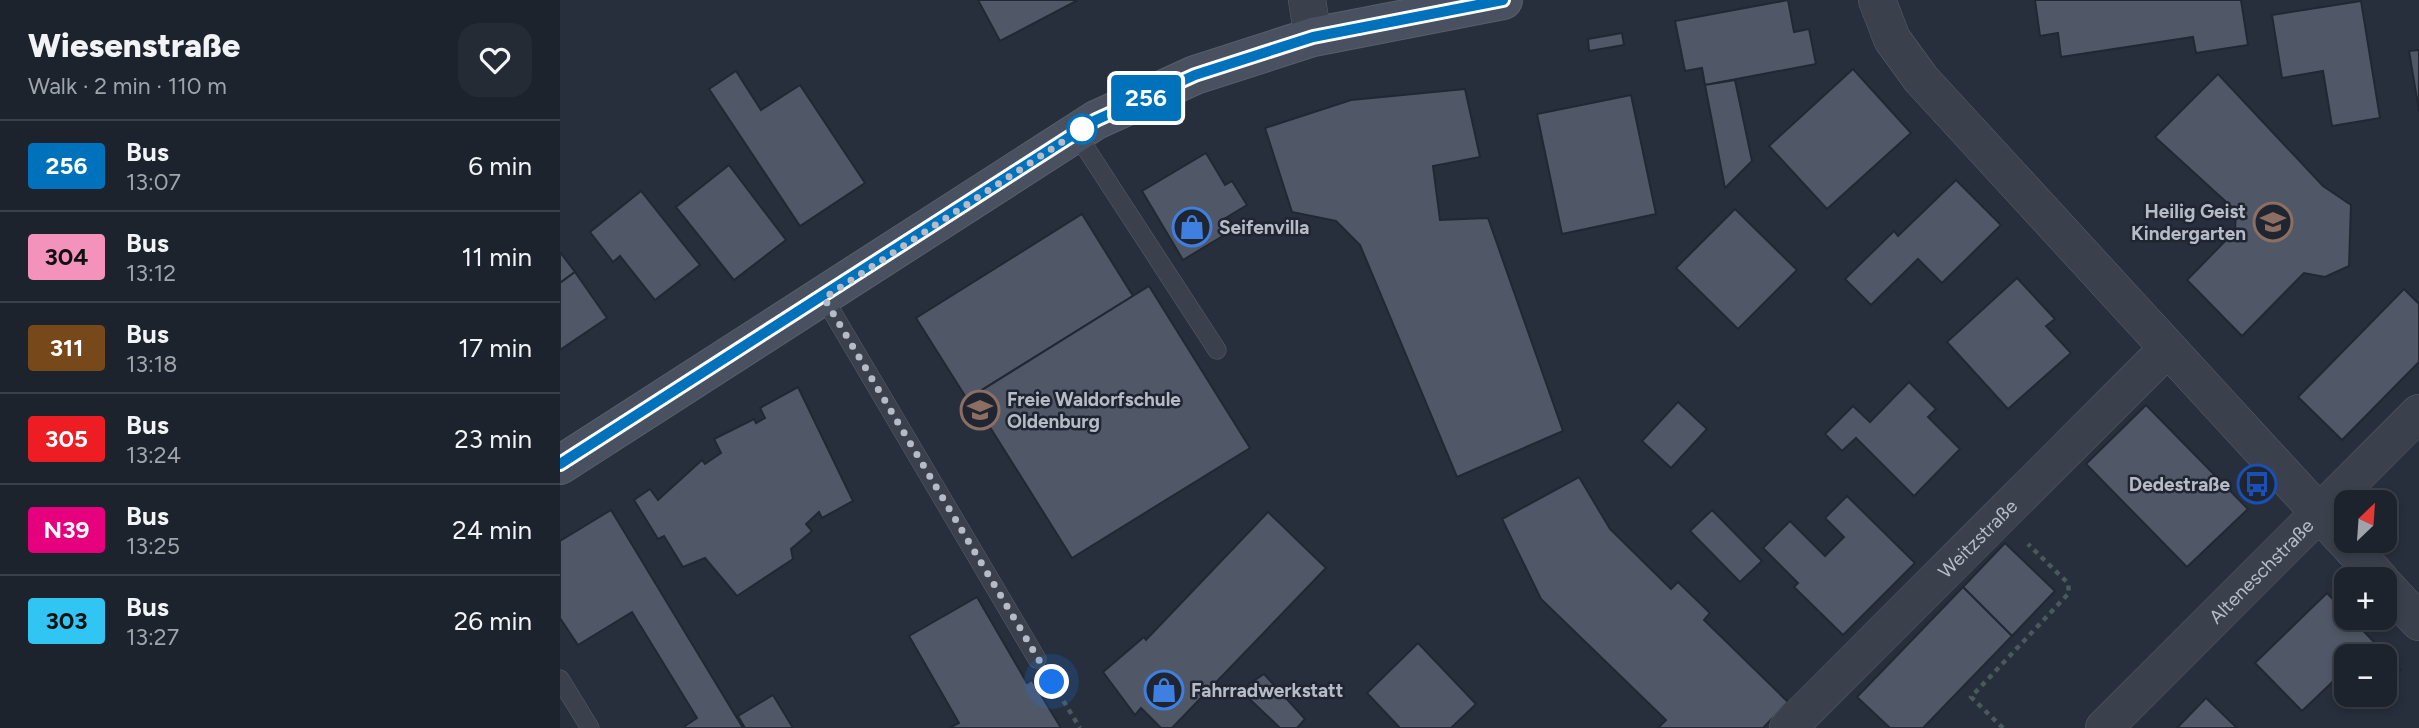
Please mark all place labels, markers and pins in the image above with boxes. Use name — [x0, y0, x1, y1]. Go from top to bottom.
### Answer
unlabelled marker — [1067, 114, 1097, 144]
place label: Heilig Geist Kindergarten — [2131, 200, 2246, 245]
school or university icon: Heilig Geist Kindergarten — [2252, 201, 2294, 243]
shop icon: Seifenvilla — [1171, 206, 1213, 248]
place label: Seifenvilla — [1219, 216, 1309, 239]
place label: Freie Waldorfschule Oldenburg — [1007, 388, 1181, 433]
school or university icon: Freie Waldorfschule Oldenburg — [959, 389, 1001, 431]
bus stop icon: Dedestraße — [2236, 463, 2278, 505]
place label: Dedestraße — [2129, 473, 2230, 496]
shop icon: Fahrradwerkstatt — [1143, 669, 1185, 711]
place label: Fahrradwerkstatt — [1191, 679, 1344, 702]

